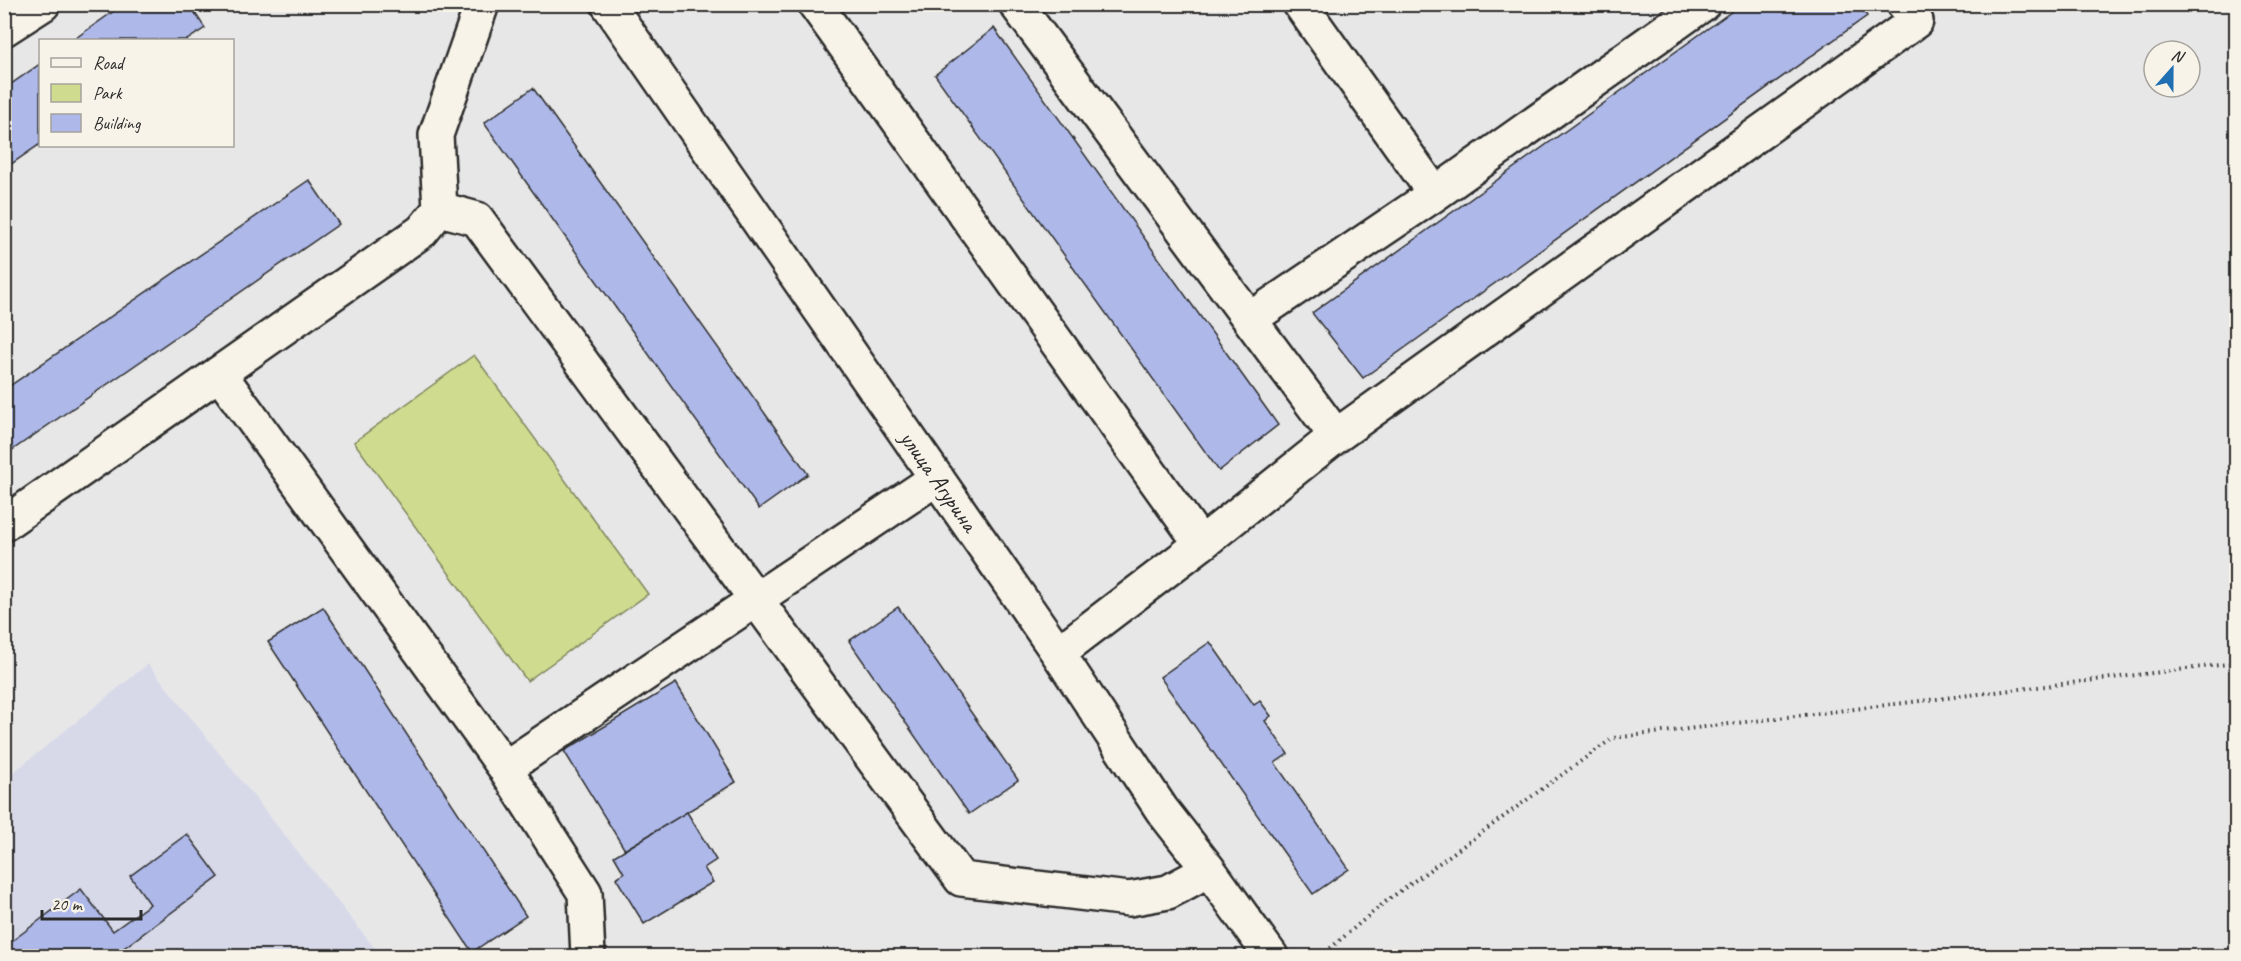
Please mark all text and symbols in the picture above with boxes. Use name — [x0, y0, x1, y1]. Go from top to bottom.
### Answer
legend — [39, 39, 234, 147]
north arrow — [2142, 39, 2202, 99]
text: N — [2169, 45, 2188, 68]
text: Road — [93, 52, 126, 74]
text: Park — [93, 82, 123, 104]
text: Building — [93, 112, 142, 134]
street label: улица Агурина — [892, 423, 986, 539]
scale bar — [42, 883, 141, 921]
text: 20 m — [51, 893, 84, 915]

